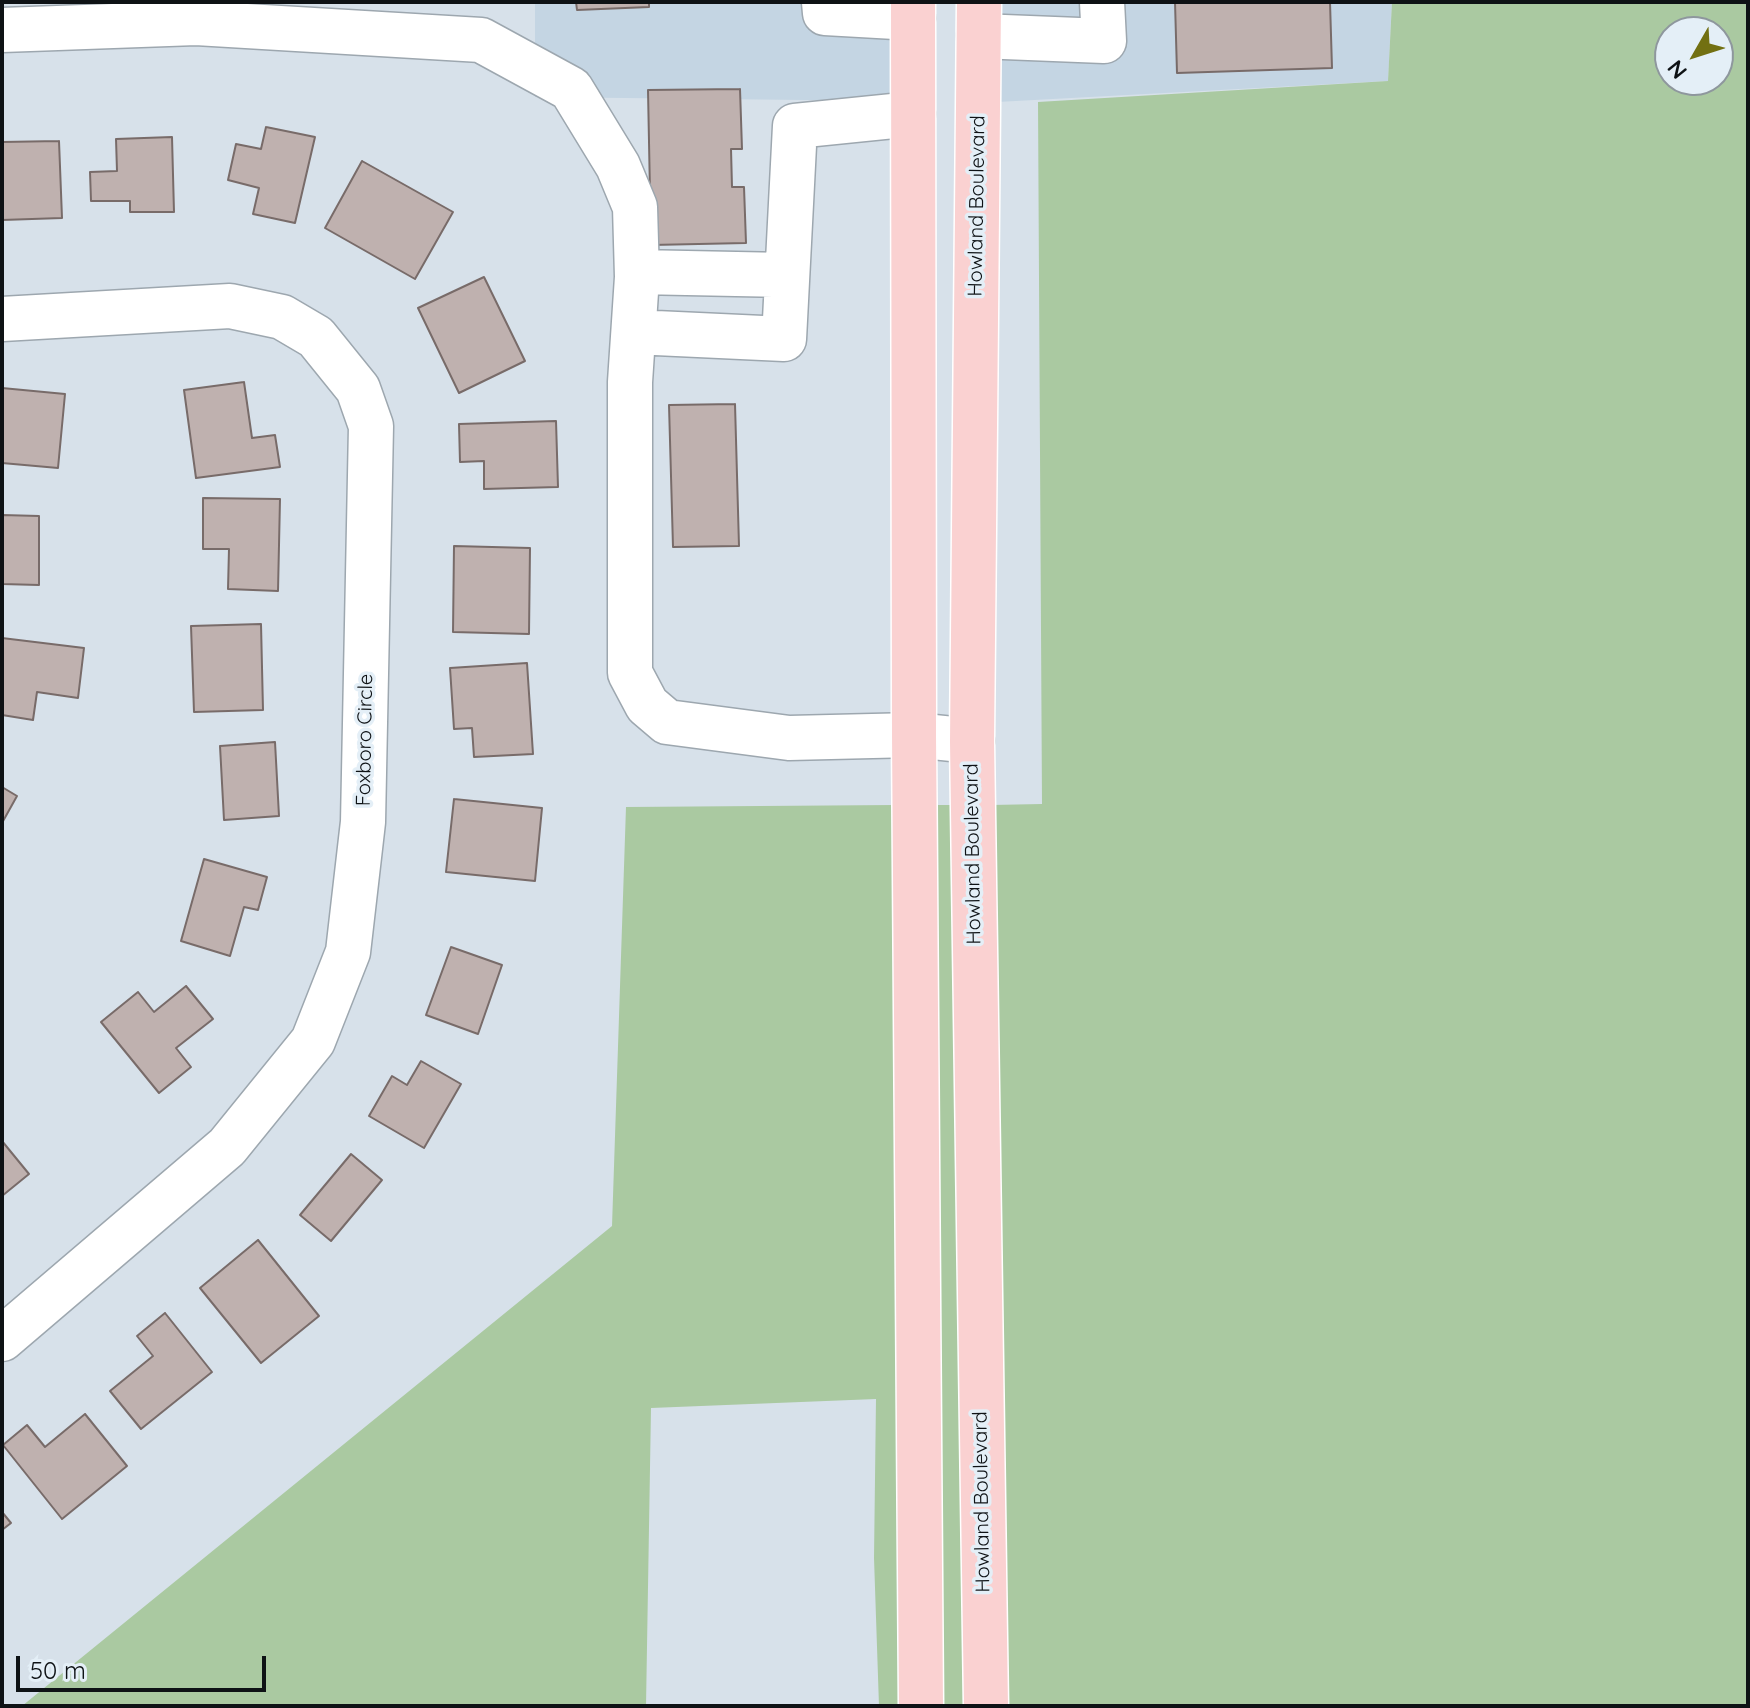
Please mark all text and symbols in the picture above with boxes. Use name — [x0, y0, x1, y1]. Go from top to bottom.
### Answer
north arrow — [1654, 16, 1734, 96]
text: N — [1661, 55, 1693, 85]
street label: Howland Boulevard — [963, 115, 991, 297]
street label: Foxboro Circle — [352, 674, 378, 806]
street label: Howland Boulevard — [959, 763, 987, 945]
street label: Howland Boulevard — [968, 1411, 996, 1593]
scale bar — [20, 1640, 270, 1690]
text: 50 m — [30, 1655, 86, 1685]

